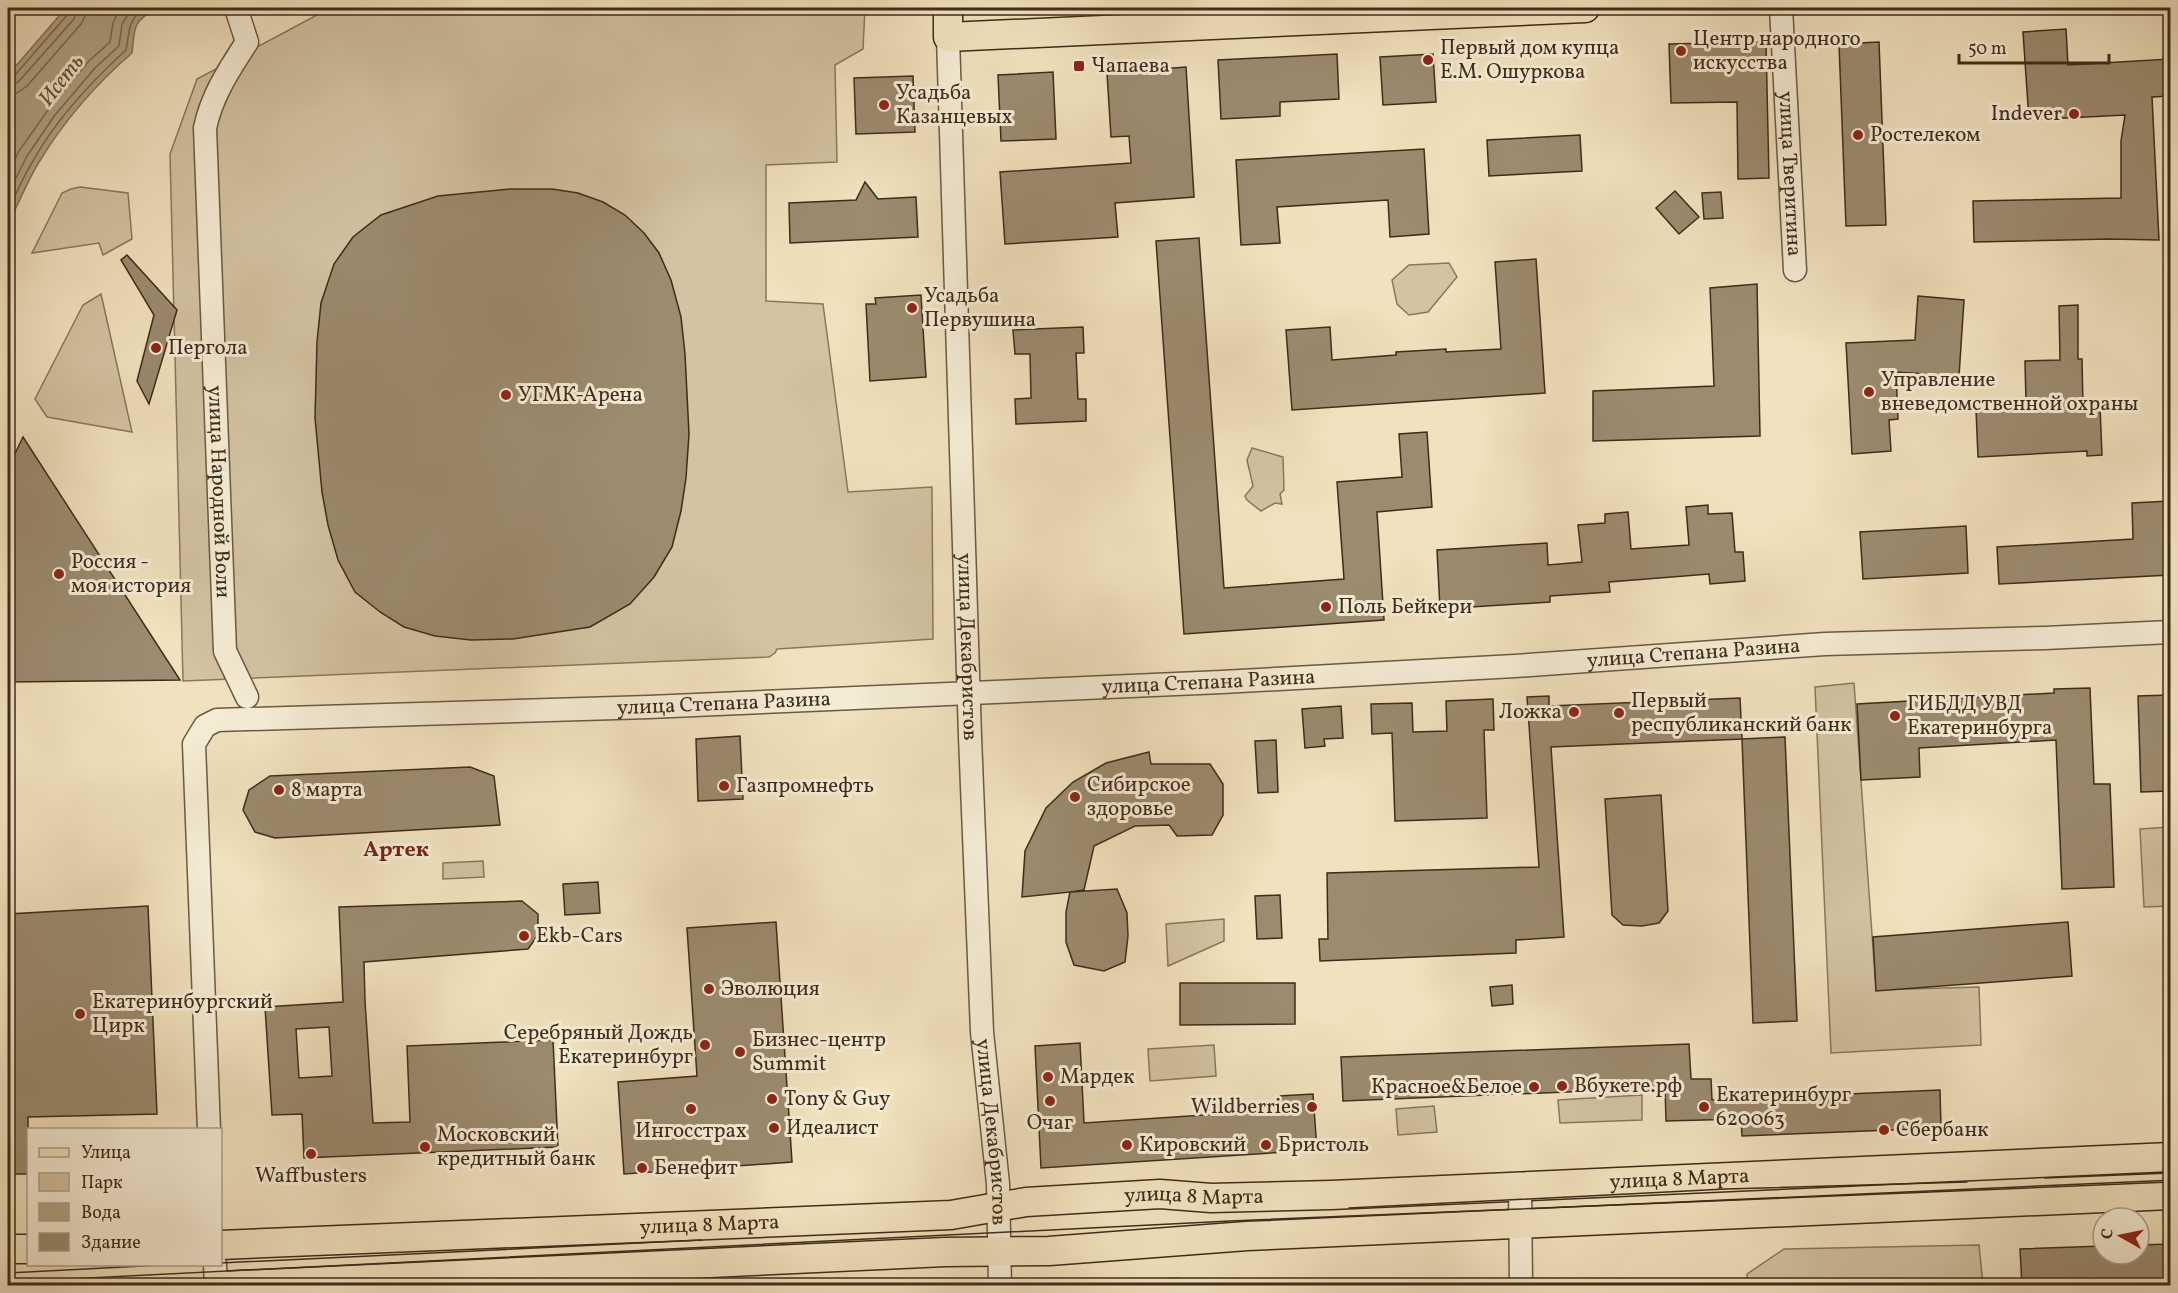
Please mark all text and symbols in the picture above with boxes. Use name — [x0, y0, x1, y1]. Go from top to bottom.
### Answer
place label: Центр народного искусства — [1693, 25, 1861, 78]
scale bar — [1959, 27, 2109, 65]
place label: Первый дом купца Е.М. Ошуркова — [1440, 34, 1620, 87]
text: 50 m — [1968, 37, 2007, 62]
marker: Центр народного искусства — [1674, 44, 1688, 58]
water label: Исеть — [32, 49, 92, 113]
place label: Чапаева — [1091, 52, 1170, 81]
marker: Первый дом купца Е.М. Ошуркова — [1421, 53, 1435, 67]
marker: Чапаева — [1072, 59, 1086, 73]
place label: Усадьба Казанцевых — [896, 79, 1012, 132]
street label: улица Тверитина — [1771, 90, 1809, 257]
marker: Усадьба Казанцевых — [877, 98, 891, 112]
place label: Indever — [1991, 100, 2062, 129]
marker: Indever — [2067, 107, 2081, 121]
place label: Ростелеком — [1870, 121, 1980, 150]
marker: Ростелеком — [1851, 128, 1865, 142]
place label: Усадьба Первушина — [924, 282, 1036, 335]
marker: Усадьба Первушина — [905, 301, 919, 315]
place label: Пергола — [168, 334, 248, 363]
marker: Пергола — [149, 341, 163, 355]
place label: Управление вневедомственной охраны — [1881, 366, 2138, 419]
place label: УГМК-Арена — [518, 381, 643, 410]
street label: улица Народной Воли — [200, 385, 237, 599]
marker: Управление вневедомственной охраны — [1862, 385, 1876, 399]
marker: УГМК-Арена — [499, 388, 513, 402]
place label: Россия - моя история — [71, 548, 191, 601]
street label: улица Декабристов — [950, 553, 985, 741]
marker: Россия - моя история — [52, 567, 66, 581]
place label: Поль Бейкери — [1338, 593, 1473, 622]
marker: Поль Бейкери — [1319, 600, 1333, 614]
street label: улица Степана Разина — [1586, 631, 1801, 675]
street label: улица Степана Разина — [1101, 662, 1316, 702]
street label: улица Степана Разина — [616, 685, 832, 722]
place label: Первый республиканский банк — [1631, 687, 1851, 740]
place label: ГИБДД УВД Екатеринбурга — [1907, 690, 2052, 743]
place label: Ложка — [1499, 698, 1562, 727]
marker: Ложка — [1567, 705, 1581, 719]
marker: Первый республиканский банк — [1612, 706, 1626, 720]
marker: ГИБДД УВД Екатеринбурга — [1888, 709, 1902, 723]
place label: Сибирское здоровье — [1087, 771, 1191, 824]
place label: Газпромнефть — [736, 772, 874, 801]
place label: 8 марта — [291, 776, 363, 805]
marker: Газпромнефть — [717, 779, 731, 793]
marker: 8 марта — [272, 783, 286, 797]
marker: Сибирское здоровье — [1068, 790, 1082, 804]
district label: Артек — [363, 835, 429, 866]
place label: Ekb-Cars — [536, 922, 623, 951]
marker: Ekb-Cars — [517, 929, 531, 943]
place label: Эволюция — [721, 975, 820, 1004]
marker: Эволюция — [702, 982, 716, 996]
place label: Екатеринбургский Цирк — [92, 988, 273, 1041]
marker: Екатеринбургский Цирк — [73, 1007, 87, 1021]
place label: Серебряный Дождь Екатеринбург — [504, 1019, 693, 1072]
place label: Бизнес-центр Summit — [752, 1026, 886, 1079]
street label: улица Декабристов — [968, 1037, 1013, 1226]
marker: Серебряный Дождь Екатеринбург — [698, 1038, 712, 1052]
marker: Бизнес-центр Summit — [733, 1045, 747, 1059]
place label: Мардек — [1060, 1063, 1134, 1092]
marker: Мардек — [1041, 1070, 1055, 1084]
place label: Вбукете.рф — [1574, 1072, 1682, 1101]
place label: Красное&Белое — [1371, 1073, 1522, 1102]
marker: Вбукете.рф — [1555, 1079, 1569, 1093]
marker: Красное&Белое — [1527, 1080, 1541, 1094]
place label: Екатеринбург 620063 — [1716, 1081, 1851, 1134]
place label: Tony & Guy — [784, 1085, 891, 1114]
marker: Tony & Guy — [765, 1092, 779, 1106]
place label: Wildberries — [1191, 1093, 1300, 1122]
marker: Очаг — [1043, 1094, 1057, 1108]
marker: Wildberries — [1305, 1100, 1319, 1114]
marker: Екатеринбург 620063 — [1697, 1100, 1711, 1114]
marker: Ингосстрах — [684, 1102, 698, 1116]
place label: Очаг — [1027, 1109, 1073, 1138]
place label: Идеалист — [786, 1114, 879, 1143]
place label: Сбербанк — [1896, 1116, 1988, 1145]
place label: Ингосстрах — [635, 1117, 747, 1146]
place label: Московский кредитный банк — [437, 1121, 595, 1174]
marker: Идеалист — [767, 1121, 781, 1135]
marker: Сбербанк — [1877, 1123, 1891, 1137]
legend — [27, 1128, 222, 1266]
place label: Кировский — [1139, 1131, 1246, 1160]
place label: Бристоль — [1278, 1131, 1369, 1160]
marker: Кировский — [1120, 1138, 1134, 1152]
marker: Бристоль — [1259, 1138, 1273, 1152]
marker: Московский кредитный банк — [418, 1140, 432, 1154]
text: Улица — [81, 1141, 131, 1166]
marker: Waffbusters — [304, 1147, 318, 1161]
place label: Бенефит — [654, 1154, 738, 1183]
marker: Бенефит — [635, 1161, 649, 1175]
place label: Waffbusters — [255, 1162, 367, 1191]
street label: улица 8 Марта — [1609, 1162, 1750, 1197]
text: Парк — [81, 1171, 123, 1196]
street label: улица 8 Марта — [1123, 1179, 1264, 1213]
text: Вода — [81, 1201, 121, 1226]
north arrow — [2091, 1206, 2151, 1266]
street label: улица 8 Марта — [639, 1208, 780, 1242]
text: С — [2096, 1227, 2120, 1241]
text: Здание — [81, 1231, 141, 1256]

